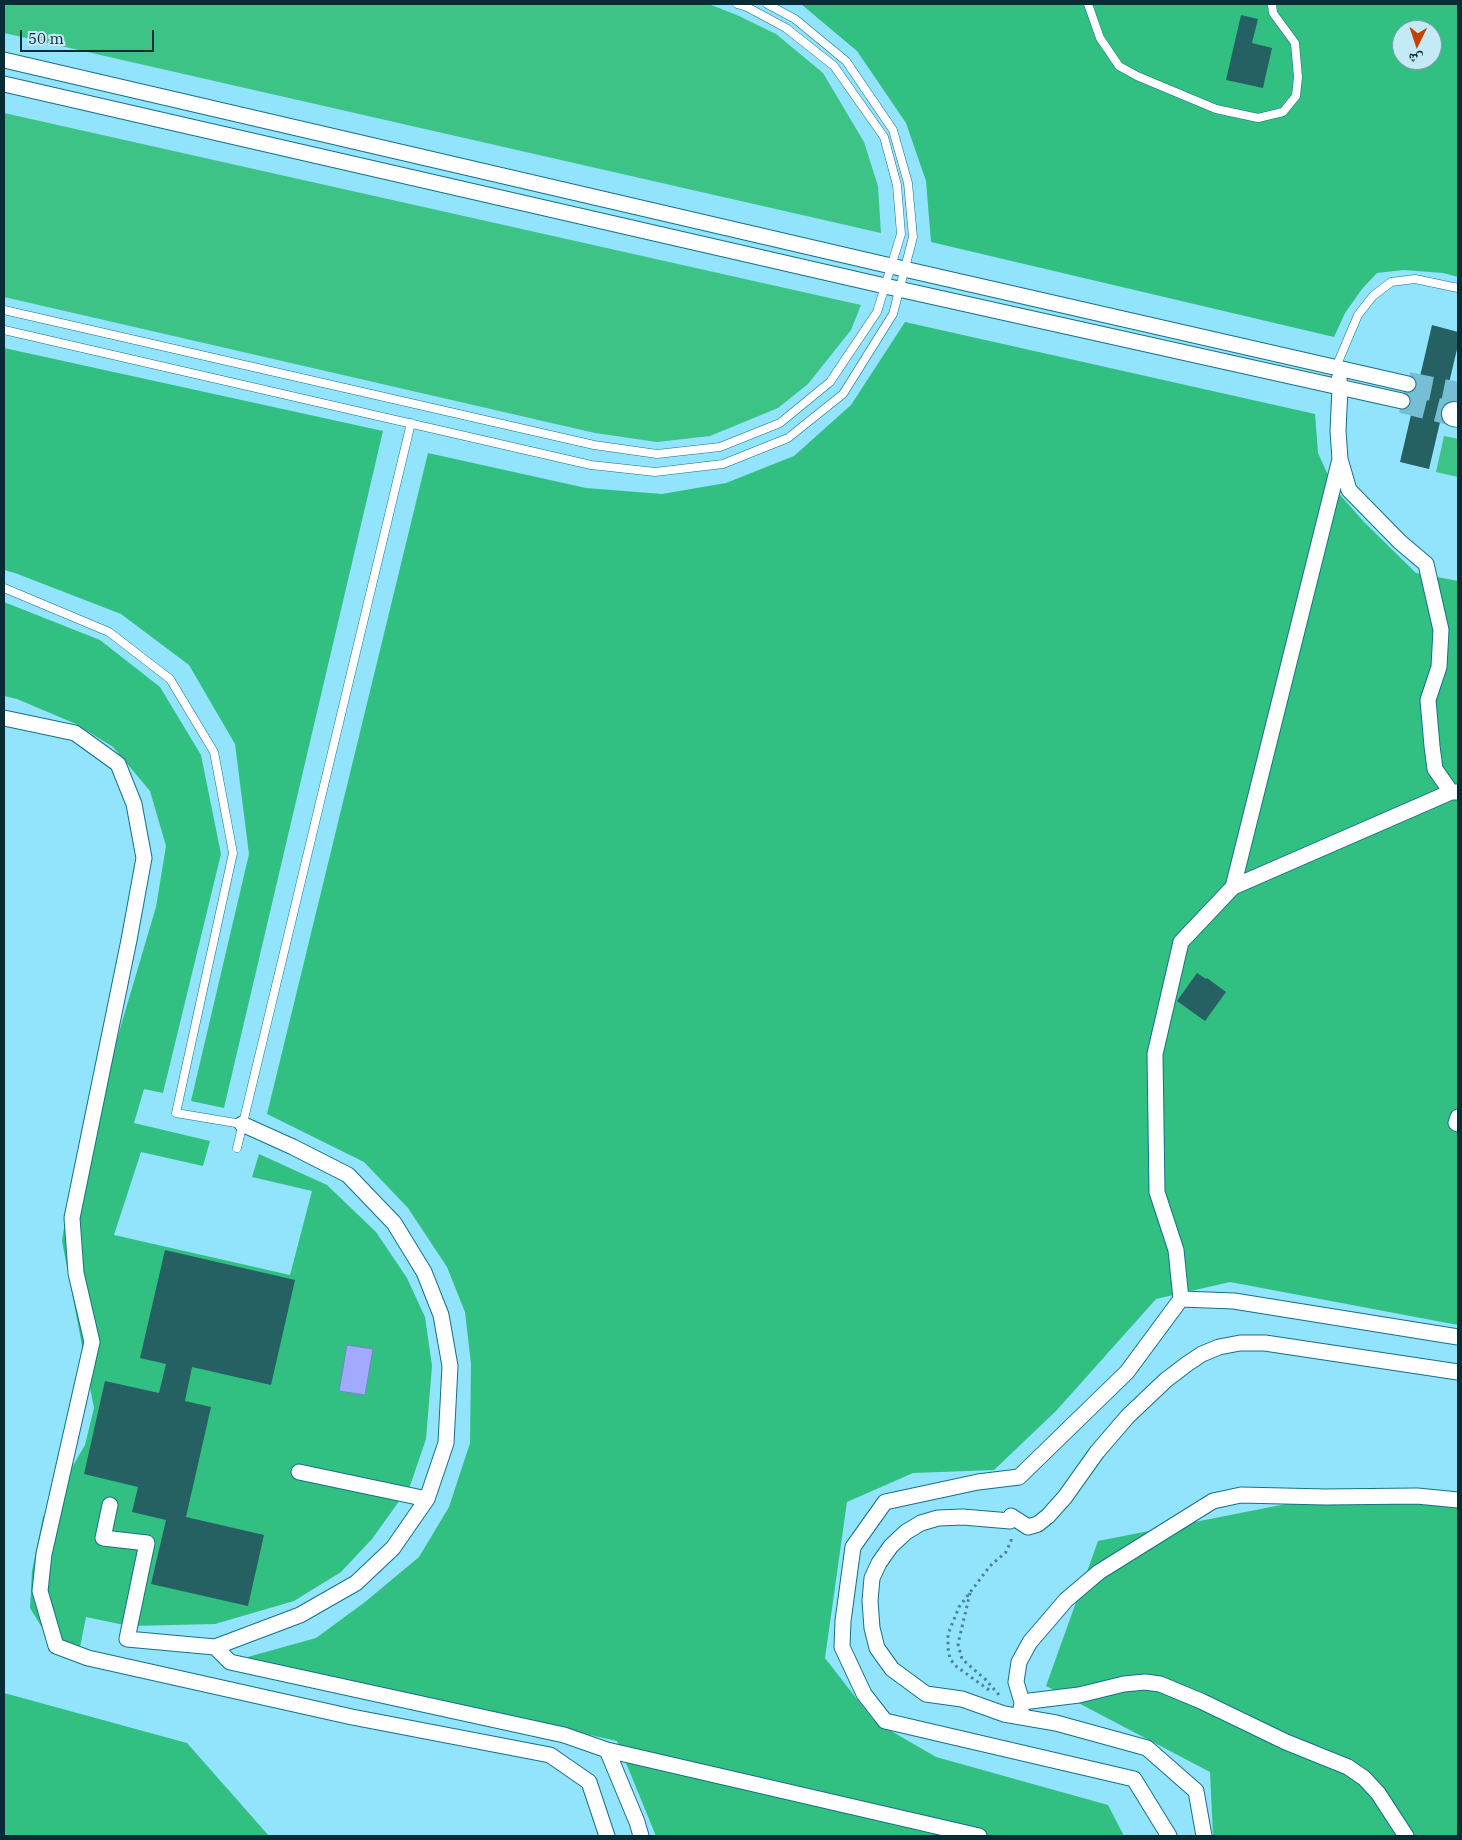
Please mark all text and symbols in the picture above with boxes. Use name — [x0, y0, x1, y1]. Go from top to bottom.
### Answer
scale bar — [22, 20, 156, 52]
north arrow — [1392, 20, 1442, 70]
text: 50 m — [28, 29, 64, 48]
text: ش — [1408, 49, 1424, 68]

